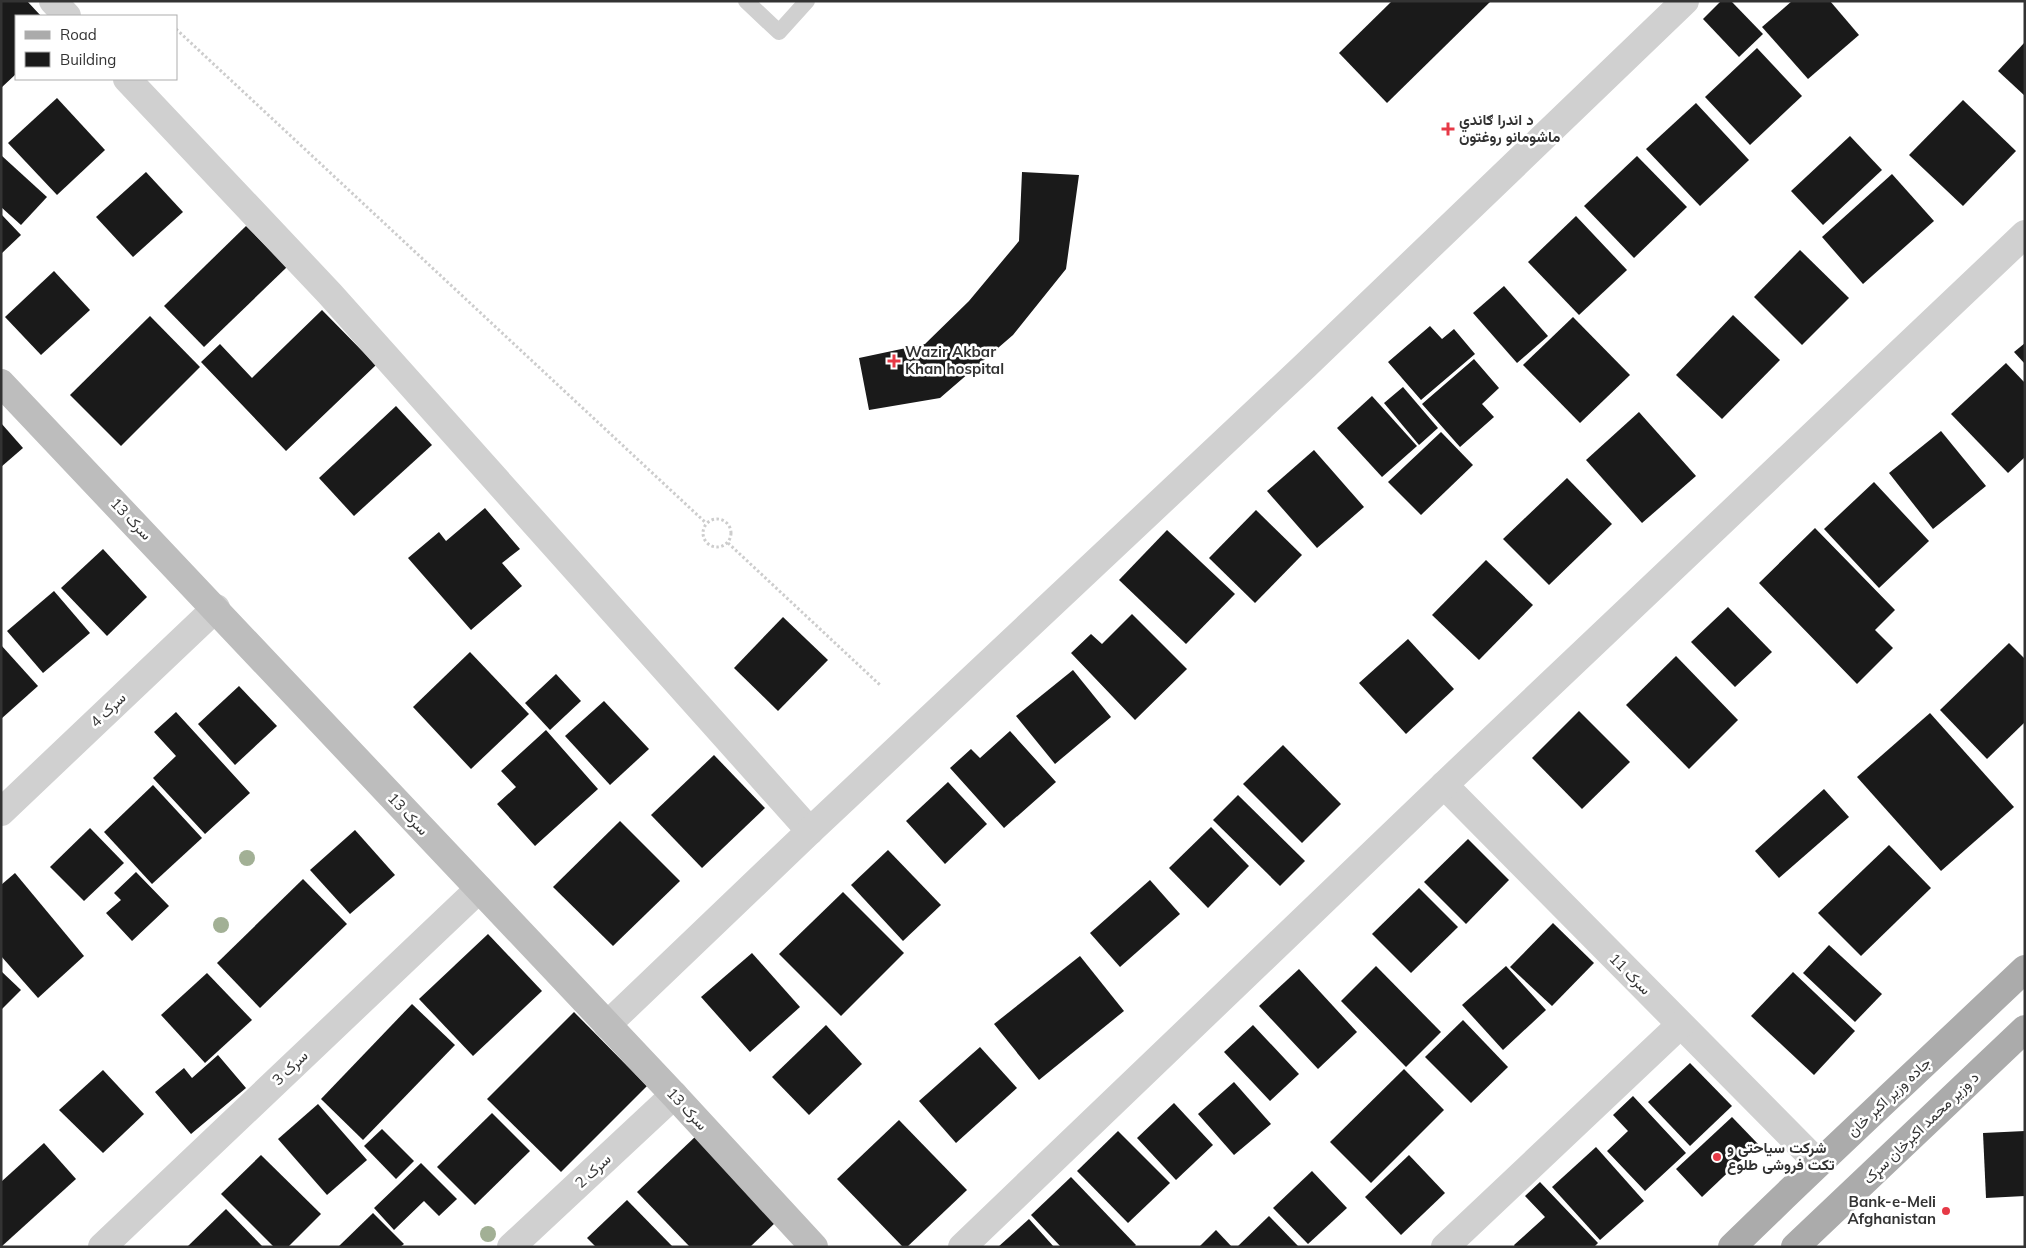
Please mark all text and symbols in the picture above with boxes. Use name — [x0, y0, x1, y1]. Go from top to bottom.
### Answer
legend — [15, 15, 178, 80]
text: Road — [60, 25, 97, 44]
text: Building — [60, 50, 116, 69]
place label: د اندرا ګاندي ماشومانو روغتون — [1459, 110, 1560, 146]
marker: د اندرا ګاندي ماشومانو روغتون — [1441, 122, 1455, 136]
place label: Wazir Akbar Khan hospital — [905, 342, 1004, 378]
marker: Wazir Akbar Khan hospital — [887, 354, 901, 368]
street label: سرک 13 — [107, 494, 156, 544]
street label: سرک 4 — [86, 688, 130, 731]
street label: سرک 13 — [384, 788, 433, 839]
street label: سرک 11 — [1605, 949, 1655, 999]
street label: سرک 3 — [268, 1046, 312, 1089]
street label: جاده وزیر اکبر خان — [1843, 1053, 1935, 1140]
street label: د وزیر محمد اکبرخان سړک — [1859, 1067, 1983, 1189]
street label: سرک 13 — [663, 1083, 712, 1134]
place label: شرکت سیاحتی و تکت فروشی طلوع — [1727, 1138, 1835, 1175]
street label: سرک 2 — [571, 1149, 615, 1192]
marker: شرکت سیاحتی و تکت فروشی طلوع — [1711, 1151, 1723, 1163]
place label: Bank-e-Meli Afghanistan — [1847, 1192, 1936, 1228]
marker: Bank-e-Meli Afghanistan — [1940, 1205, 1952, 1217]

